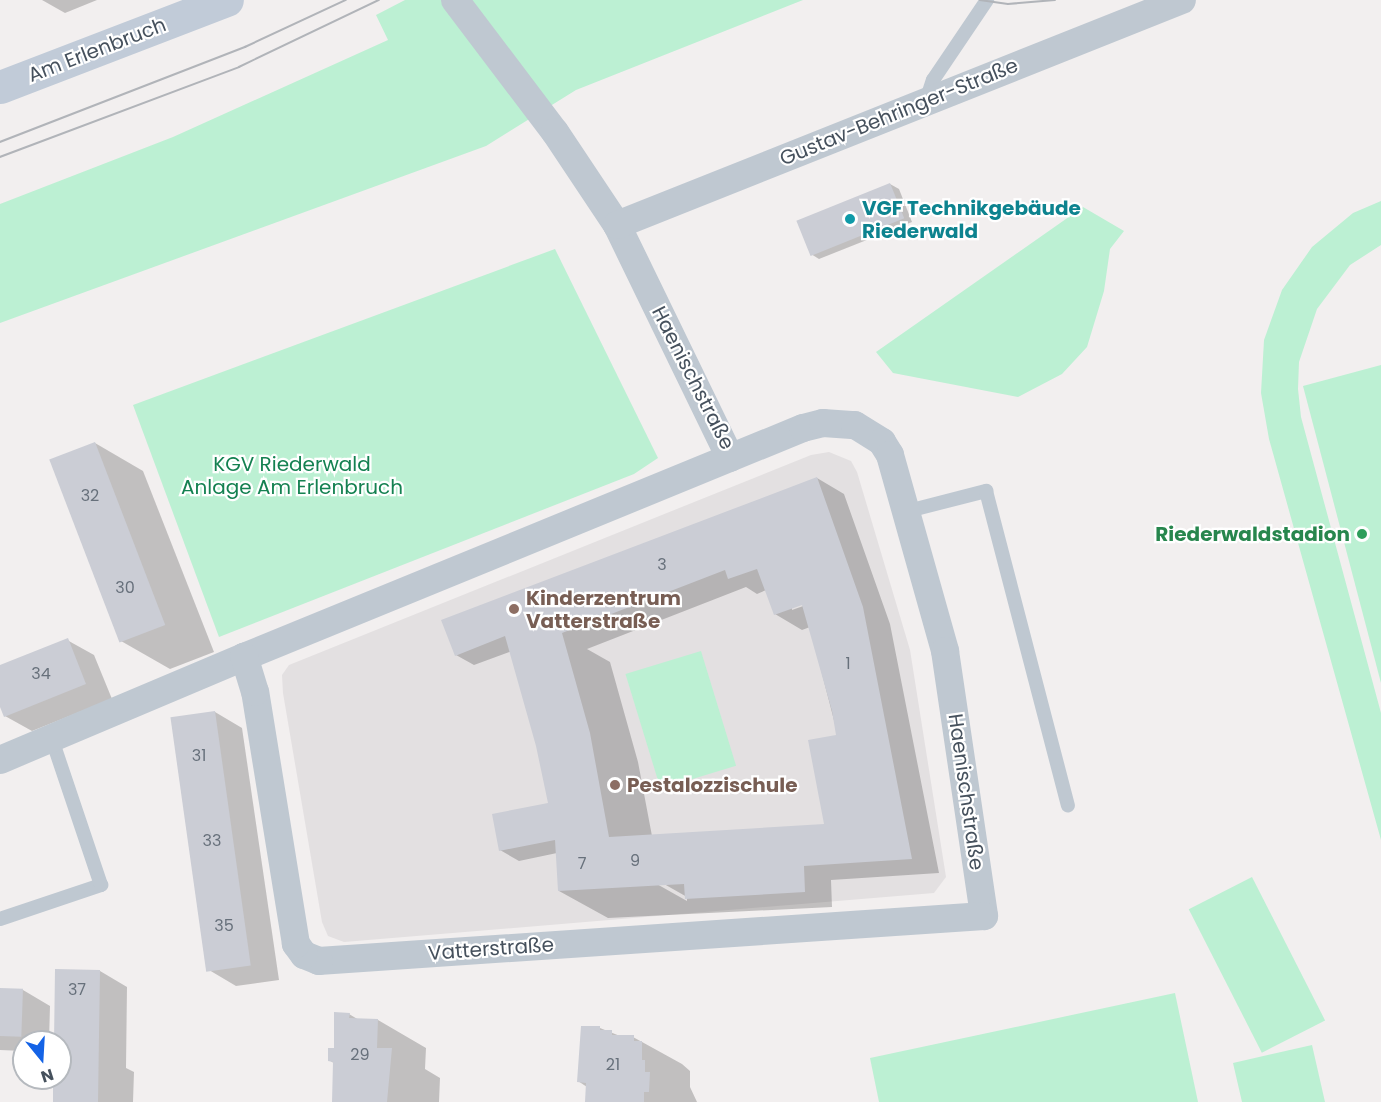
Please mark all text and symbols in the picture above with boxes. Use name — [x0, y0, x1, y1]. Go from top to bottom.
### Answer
street label: Am Erlenbruch — [25, 13, 169, 87]
street label: Gustav-Behringer-Straße — [776, 53, 1022, 171]
place label: VGF Technikgebäude Riederwald — [862, 196, 1081, 243]
marker: VGF Technikgebäude Riederwald — [843, 212, 857, 226]
street label: Haenischstraße — [647, 302, 739, 454]
park label: KGV Riederwald Anlage Am Erlenbruch — [181, 453, 403, 500]
house number: 32 — [81, 486, 99, 506]
place label: Riederwaldstadion — [1155, 522, 1350, 546]
marker: Riederwaldstadion — [1355, 527, 1369, 541]
house number: 3 — [657, 555, 667, 575]
house number: 30 — [115, 578, 135, 598]
place label: Kinderzentrum Vatterstraße — [526, 586, 681, 633]
marker: Kinderzentrum Vatterstraße — [507, 602, 521, 616]
house number: 1 — [845, 654, 851, 674]
house number: 34 — [31, 664, 51, 684]
street label: Haenischstraße — [943, 712, 989, 872]
house number: 31 — [192, 746, 206, 766]
place label: Pestalozzischule — [627, 773, 797, 797]
marker: Pestalozzischule — [608, 778, 622, 792]
house number: 33 — [203, 831, 221, 851]
house number: 9 — [630, 851, 640, 871]
house number: 7 — [578, 854, 586, 874]
house number: 35 — [214, 916, 234, 936]
street label: Vatterstraße — [427, 933, 555, 965]
house number: 37 — [68, 980, 86, 1000]
north arrow — [12, 1030, 72, 1090]
house number: 29 — [350, 1045, 370, 1065]
house number: 21 — [606, 1055, 620, 1075]
text: N — [38, 1063, 56, 1088]

